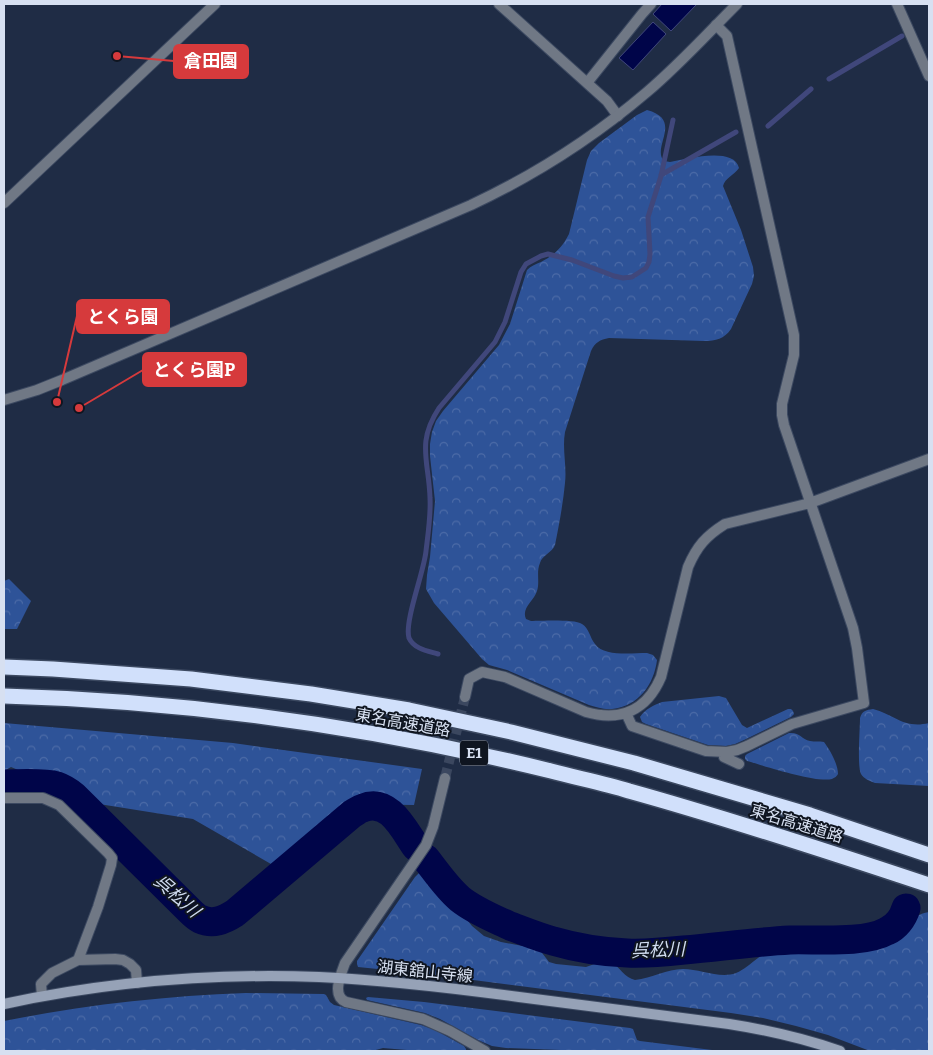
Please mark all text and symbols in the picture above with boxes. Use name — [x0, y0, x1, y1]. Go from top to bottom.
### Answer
callout: 倉田園 — [174, 45, 248, 78]
text: 倉田園 — [184, 50, 238, 72]
callout: とくら園 — [77, 300, 169, 333]
text: とくら園 — [87, 306, 159, 328]
callout: とくら園P — [143, 353, 246, 386]
text: とくら園P — [153, 359, 235, 381]
street label: 東名高速道路 — [354, 705, 452, 740]
road number: E1 — [460, 740, 488, 766]
street label: 東名高速道路 — [748, 800, 846, 847]
water label: 呉松川 — [149, 870, 206, 923]
water label: 呉松川 — [631, 938, 687, 962]
street label: 湖東舘山寺線 — [376, 957, 474, 986]

